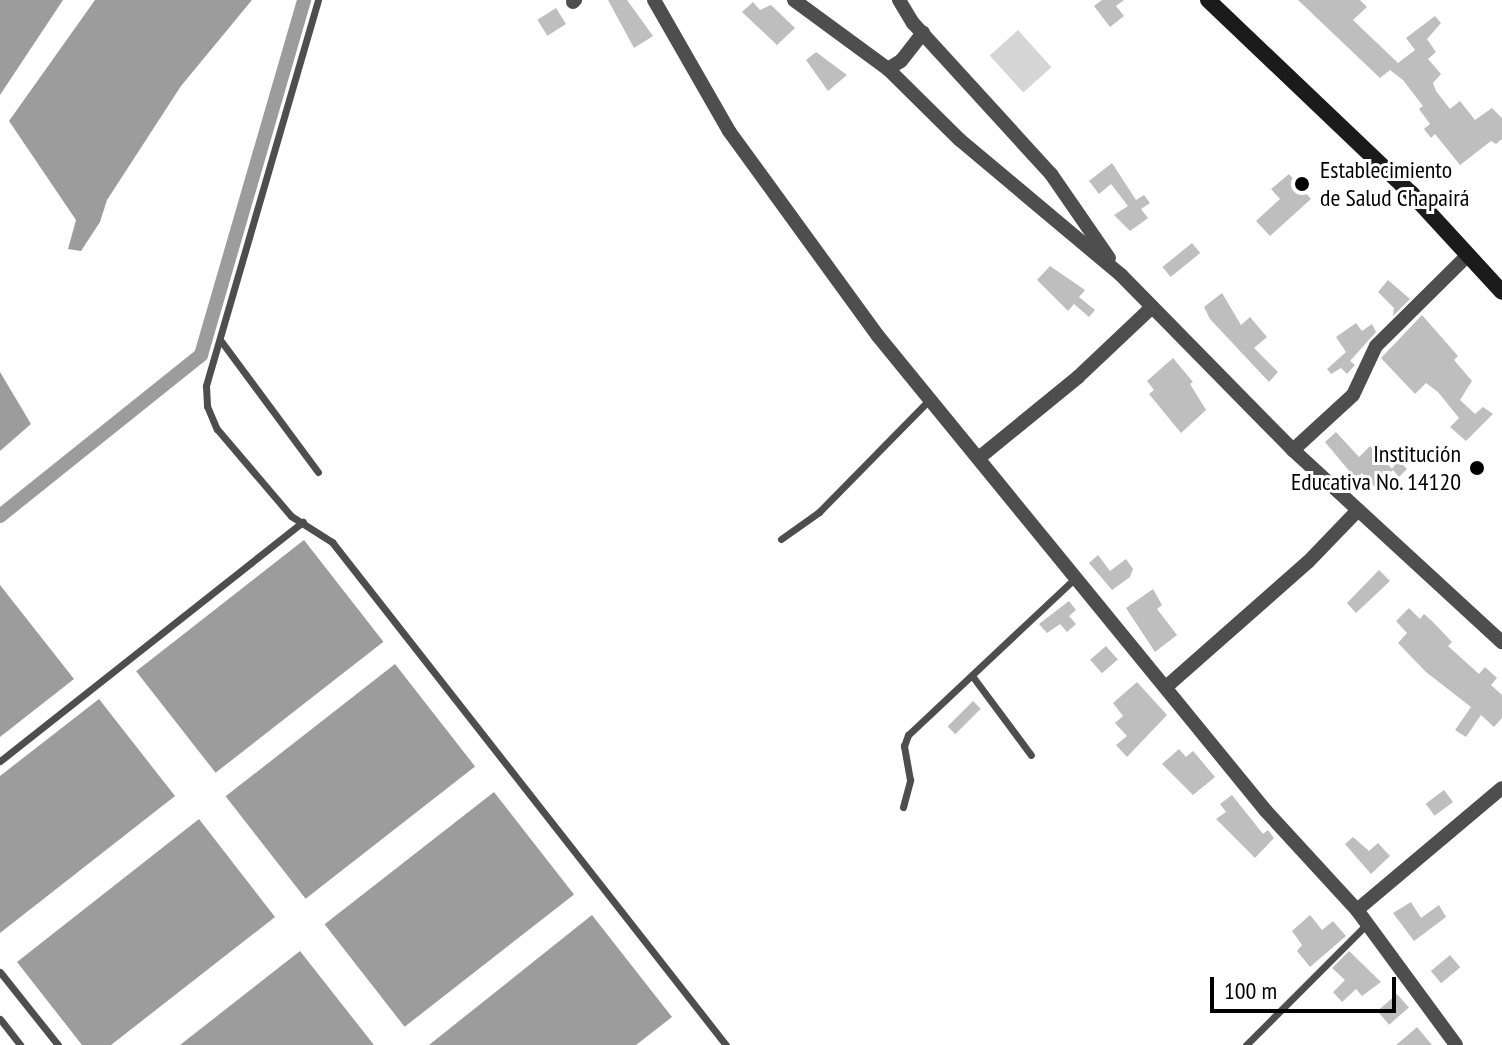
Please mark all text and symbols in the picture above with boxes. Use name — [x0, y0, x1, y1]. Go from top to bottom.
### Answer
place label: Establecimiento de Salud Chapairá — [1320, 156, 1469, 212]
marker: Establecimiento de Salud Chapairá — [1291, 173, 1313, 195]
place label: Institución Educativa No. 14120 — [1289, 440, 1461, 496]
marker: Institución Educativa No. 14120 — [1468, 459, 1486, 477]
scale bar — [1214, 961, 1400, 1011]
text: 100 m — [1224, 975, 1277, 1006]

